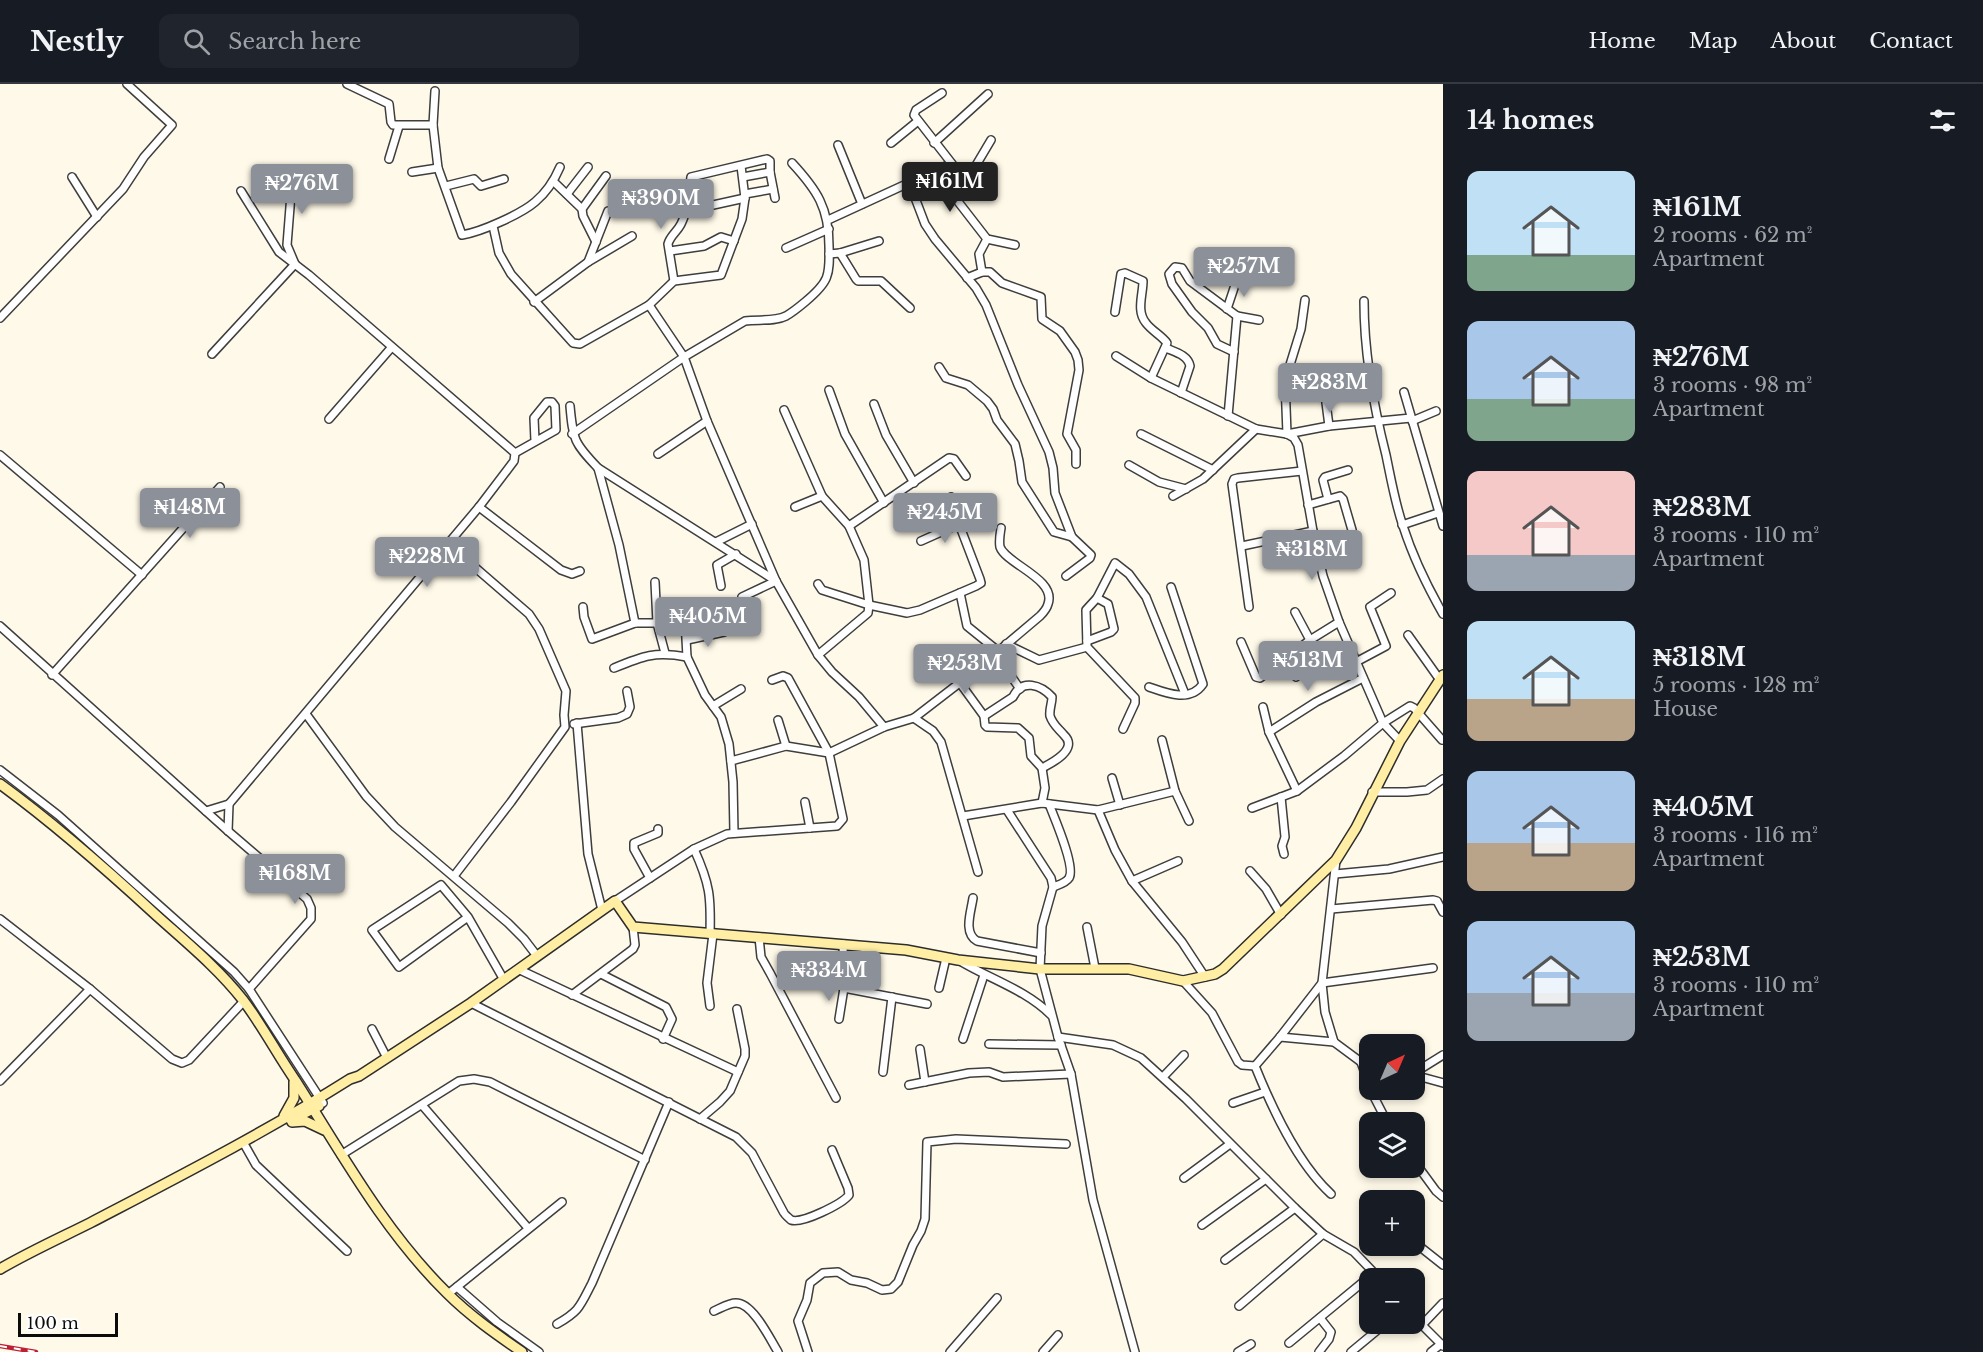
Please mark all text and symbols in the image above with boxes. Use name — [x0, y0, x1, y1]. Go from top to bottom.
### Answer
search box — [159, 14, 579, 68]
text: Nestly — [30, 24, 123, 59]
icon: search — [180, 25, 213, 58]
text: Search here — [228, 28, 361, 55]
text: Home — [1589, 28, 1656, 54]
text: Map — [1689, 28, 1737, 54]
text: About — [1770, 28, 1836, 54]
text: Contact — [1869, 28, 1953, 54]
text: 14 homes — [1467, 104, 1594, 136]
icon: filters — [1926, 104, 1959, 137]
pin: ₦161M — [908, 162, 992, 213]
pin: ₦276M — [260, 164, 344, 215]
text: ₦161M — [916, 169, 984, 193]
text: ₦276M — [265, 171, 339, 195]
pin: ₦390M — [619, 179, 703, 230]
text: ₦390M — [622, 186, 700, 210]
text: ₦161M — [1653, 191, 1742, 223]
icon: home — [1515, 195, 1587, 267]
text: 2 rooms · 62 m² — [1653, 223, 1812, 247]
pin: ₦257M — [1202, 247, 1286, 298]
text: Apartment — [1653, 247, 1764, 271]
text: ₦257M — [1208, 254, 1280, 278]
text: ₦276M — [1653, 341, 1749, 373]
icon: home — [1515, 345, 1587, 417]
pin: ₦283M — [1288, 363, 1372, 414]
text: ₦283M — [1292, 370, 1368, 394]
text: 3 rooms · 98 m² — [1653, 373, 1812, 397]
text: Apartment — [1653, 397, 1764, 421]
pin: ₦148M — [148, 488, 232, 539]
text: ₦283M — [1653, 491, 1752, 523]
pin: ₦245M — [903, 493, 987, 544]
text: ₦148M — [154, 495, 226, 519]
icon: home — [1515, 495, 1587, 567]
text: ₦245M — [907, 500, 983, 524]
text: 3 rooms · 110 m² — [1653, 523, 1819, 547]
pin: ₦318M — [1270, 530, 1354, 581]
pin: ₦228M — [385, 537, 469, 588]
text: ₦318M — [1276, 537, 1348, 561]
text: ₦228M — [389, 544, 465, 568]
text: Apartment — [1653, 547, 1764, 571]
pin: ₦405M — [666, 597, 750, 648]
text: ₦405M — [669, 604, 747, 628]
pin: ₦513M — [1266, 641, 1350, 692]
text: ₦318M — [1653, 641, 1746, 673]
pin: ₦253M — [923, 644, 1007, 695]
icon: home — [1515, 645, 1587, 717]
text: ₦513M — [1273, 648, 1343, 672]
text: ₦253M — [927, 651, 1003, 675]
text: 5 rooms · 128 m² — [1653, 673, 1820, 697]
text: House — [1653, 697, 1718, 721]
text: ₦405M — [1653, 791, 1754, 823]
icon: home — [1515, 795, 1587, 867]
text: 3 rooms · 116 m² — [1653, 823, 1818, 847]
text: Apartment — [1653, 847, 1764, 871]
pin: ₦168M — [253, 854, 337, 905]
text: ₦168M — [259, 861, 331, 885]
text: ₦253M — [1653, 941, 1751, 973]
icon: home — [1515, 945, 1587, 1017]
pin: ₦334M — [787, 951, 871, 1002]
text: ₦334M — [791, 958, 867, 982]
text: 3 rooms · 110 m² — [1653, 973, 1819, 997]
text: Apartment — [1653, 997, 1764, 1021]
north arrow — [1359, 1034, 1425, 1100]
map controls — [1359, 1034, 1425, 1334]
button: layers — [1359, 1112, 1425, 1178]
button: + — [1359, 1190, 1425, 1256]
button: − — [1359, 1268, 1425, 1334]
scale bar — [18, 1310, 118, 1338]
text: 100 m — [27, 1313, 79, 1333]

